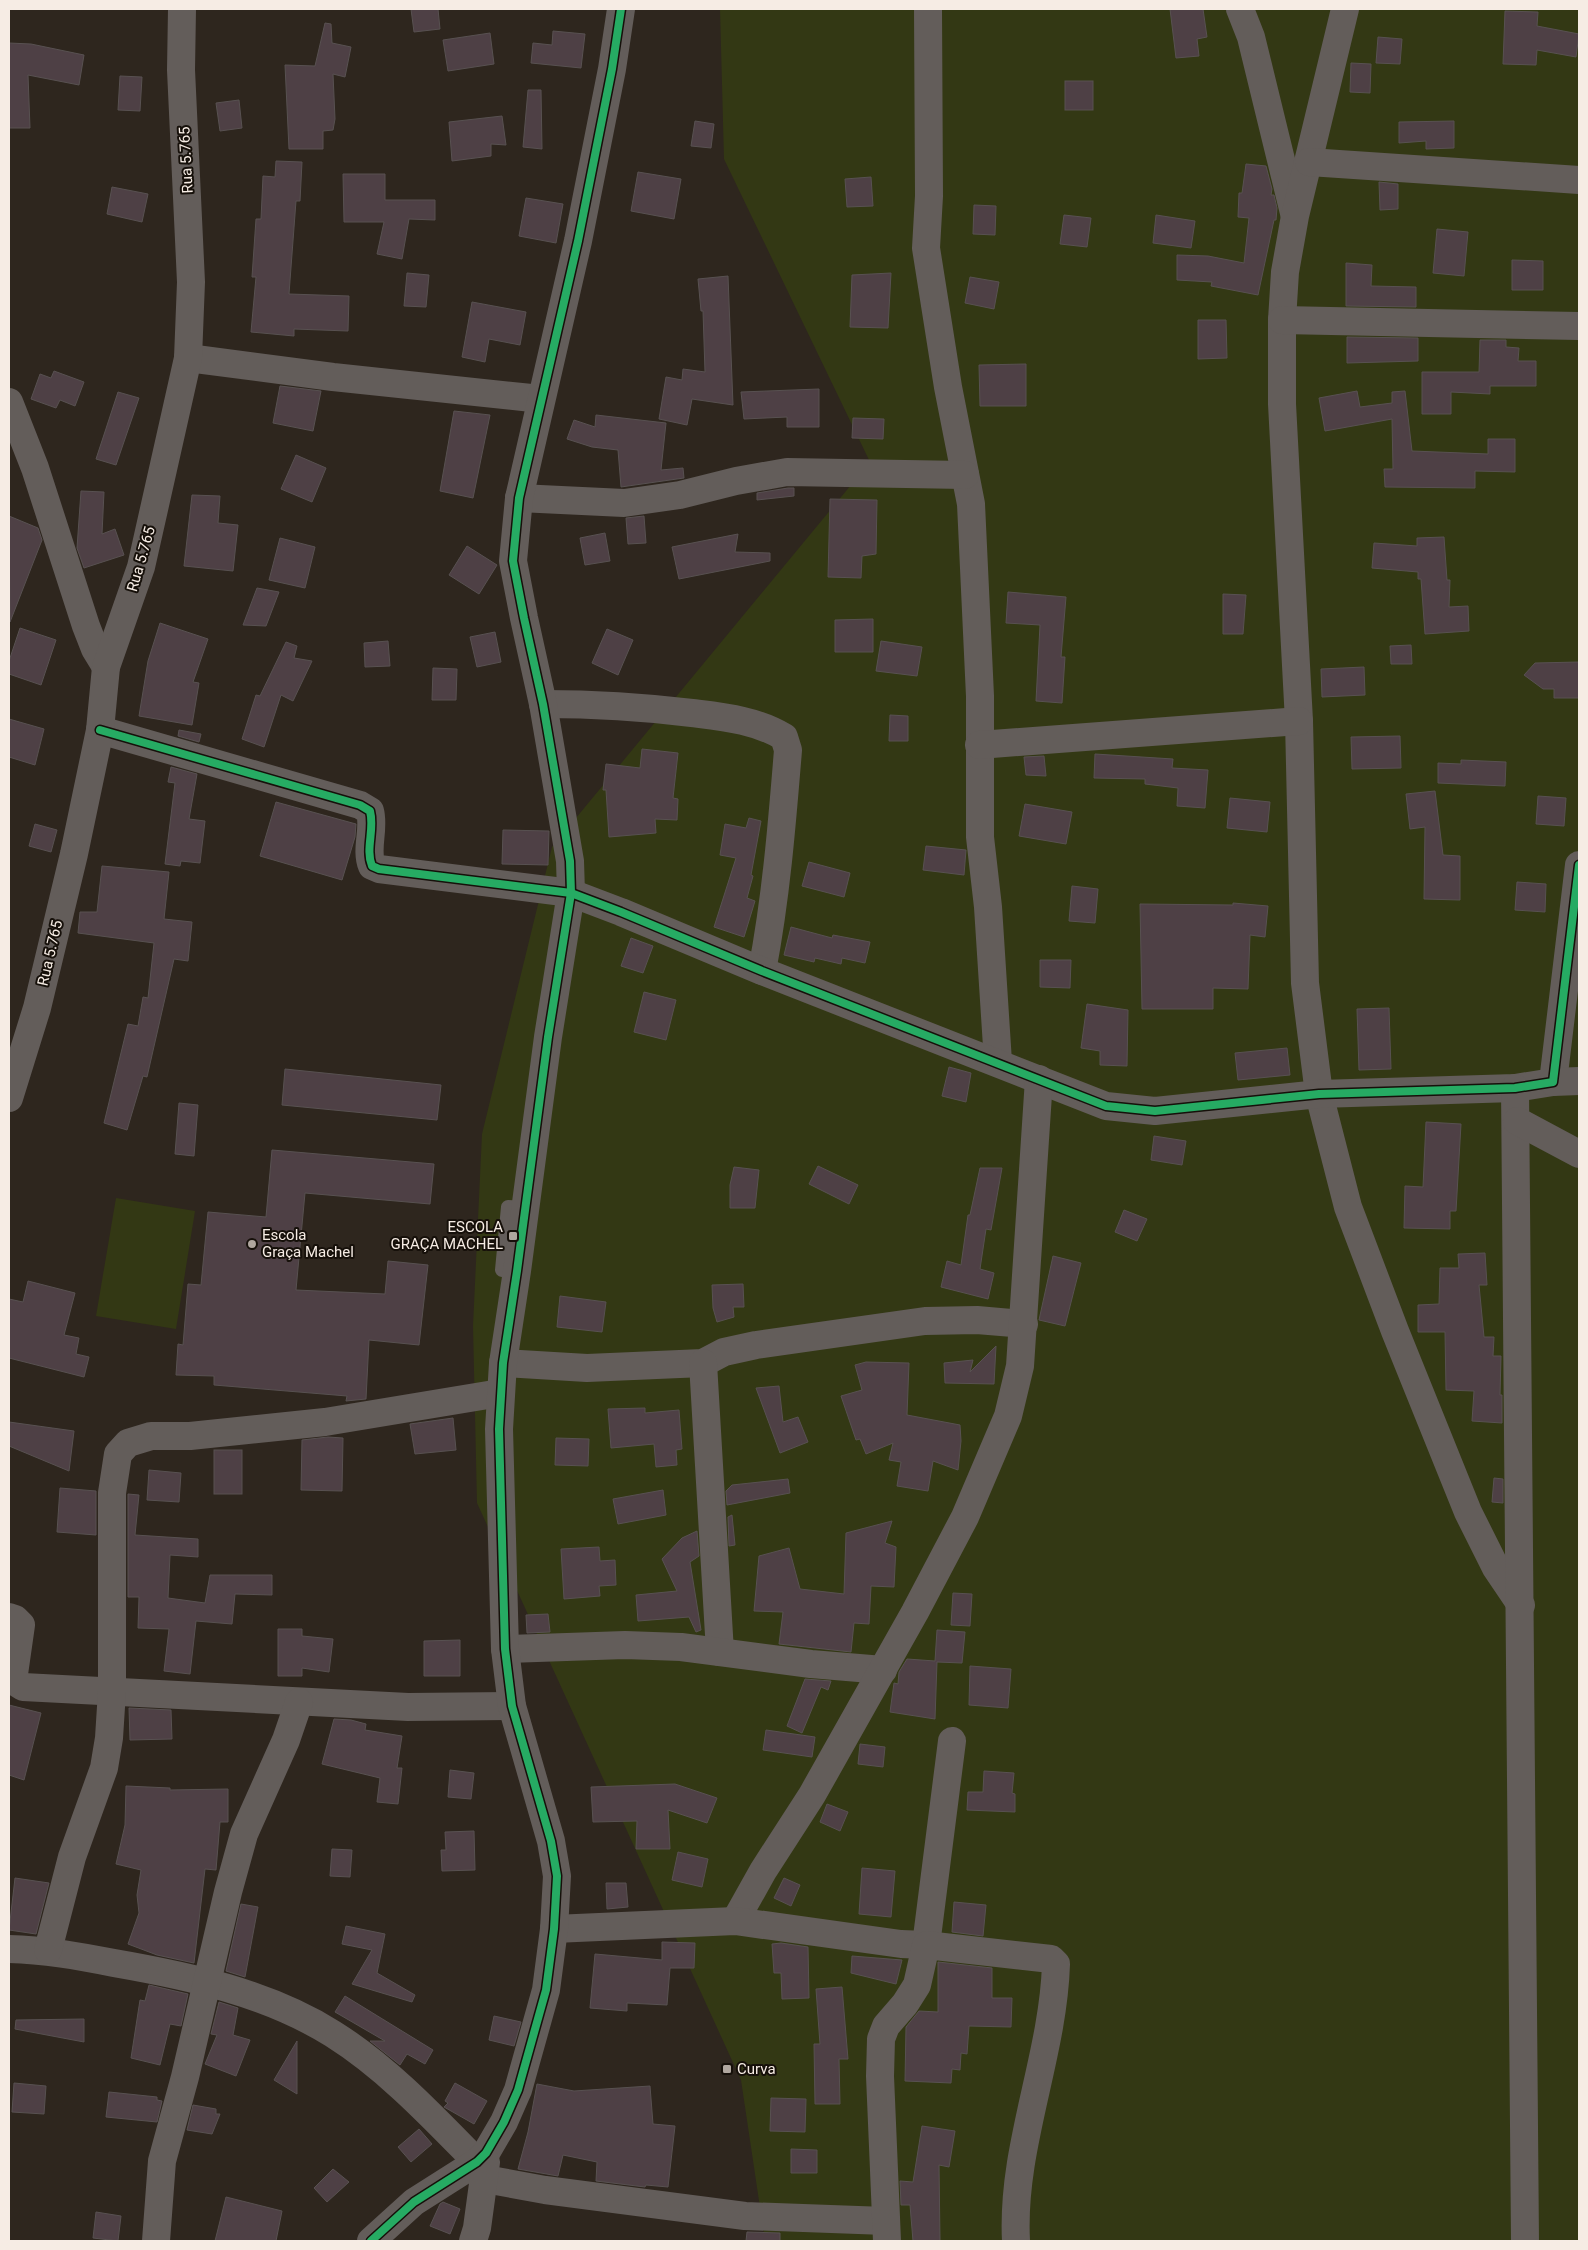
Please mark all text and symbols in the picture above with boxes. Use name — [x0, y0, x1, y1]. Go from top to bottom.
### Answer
street label: Rua 5.765 — [175, 126, 197, 194]
street label: Rua 5.765 — [123, 524, 159, 594]
street label: Rua 5.765 — [34, 918, 66, 988]
place label: ESCOLA GRAÇA MACHEL — [391, 1218, 503, 1253]
place label: Escola Graça Machel — [262, 1226, 354, 1261]
marker: ESCOLA GRAÇA MACHEL — [507, 1230, 519, 1242]
marker: Escola Graça Machel — [246, 1238, 258, 1250]
place label: Curva — [737, 2060, 776, 2078]
marker: Curva — [721, 2063, 733, 2075]

